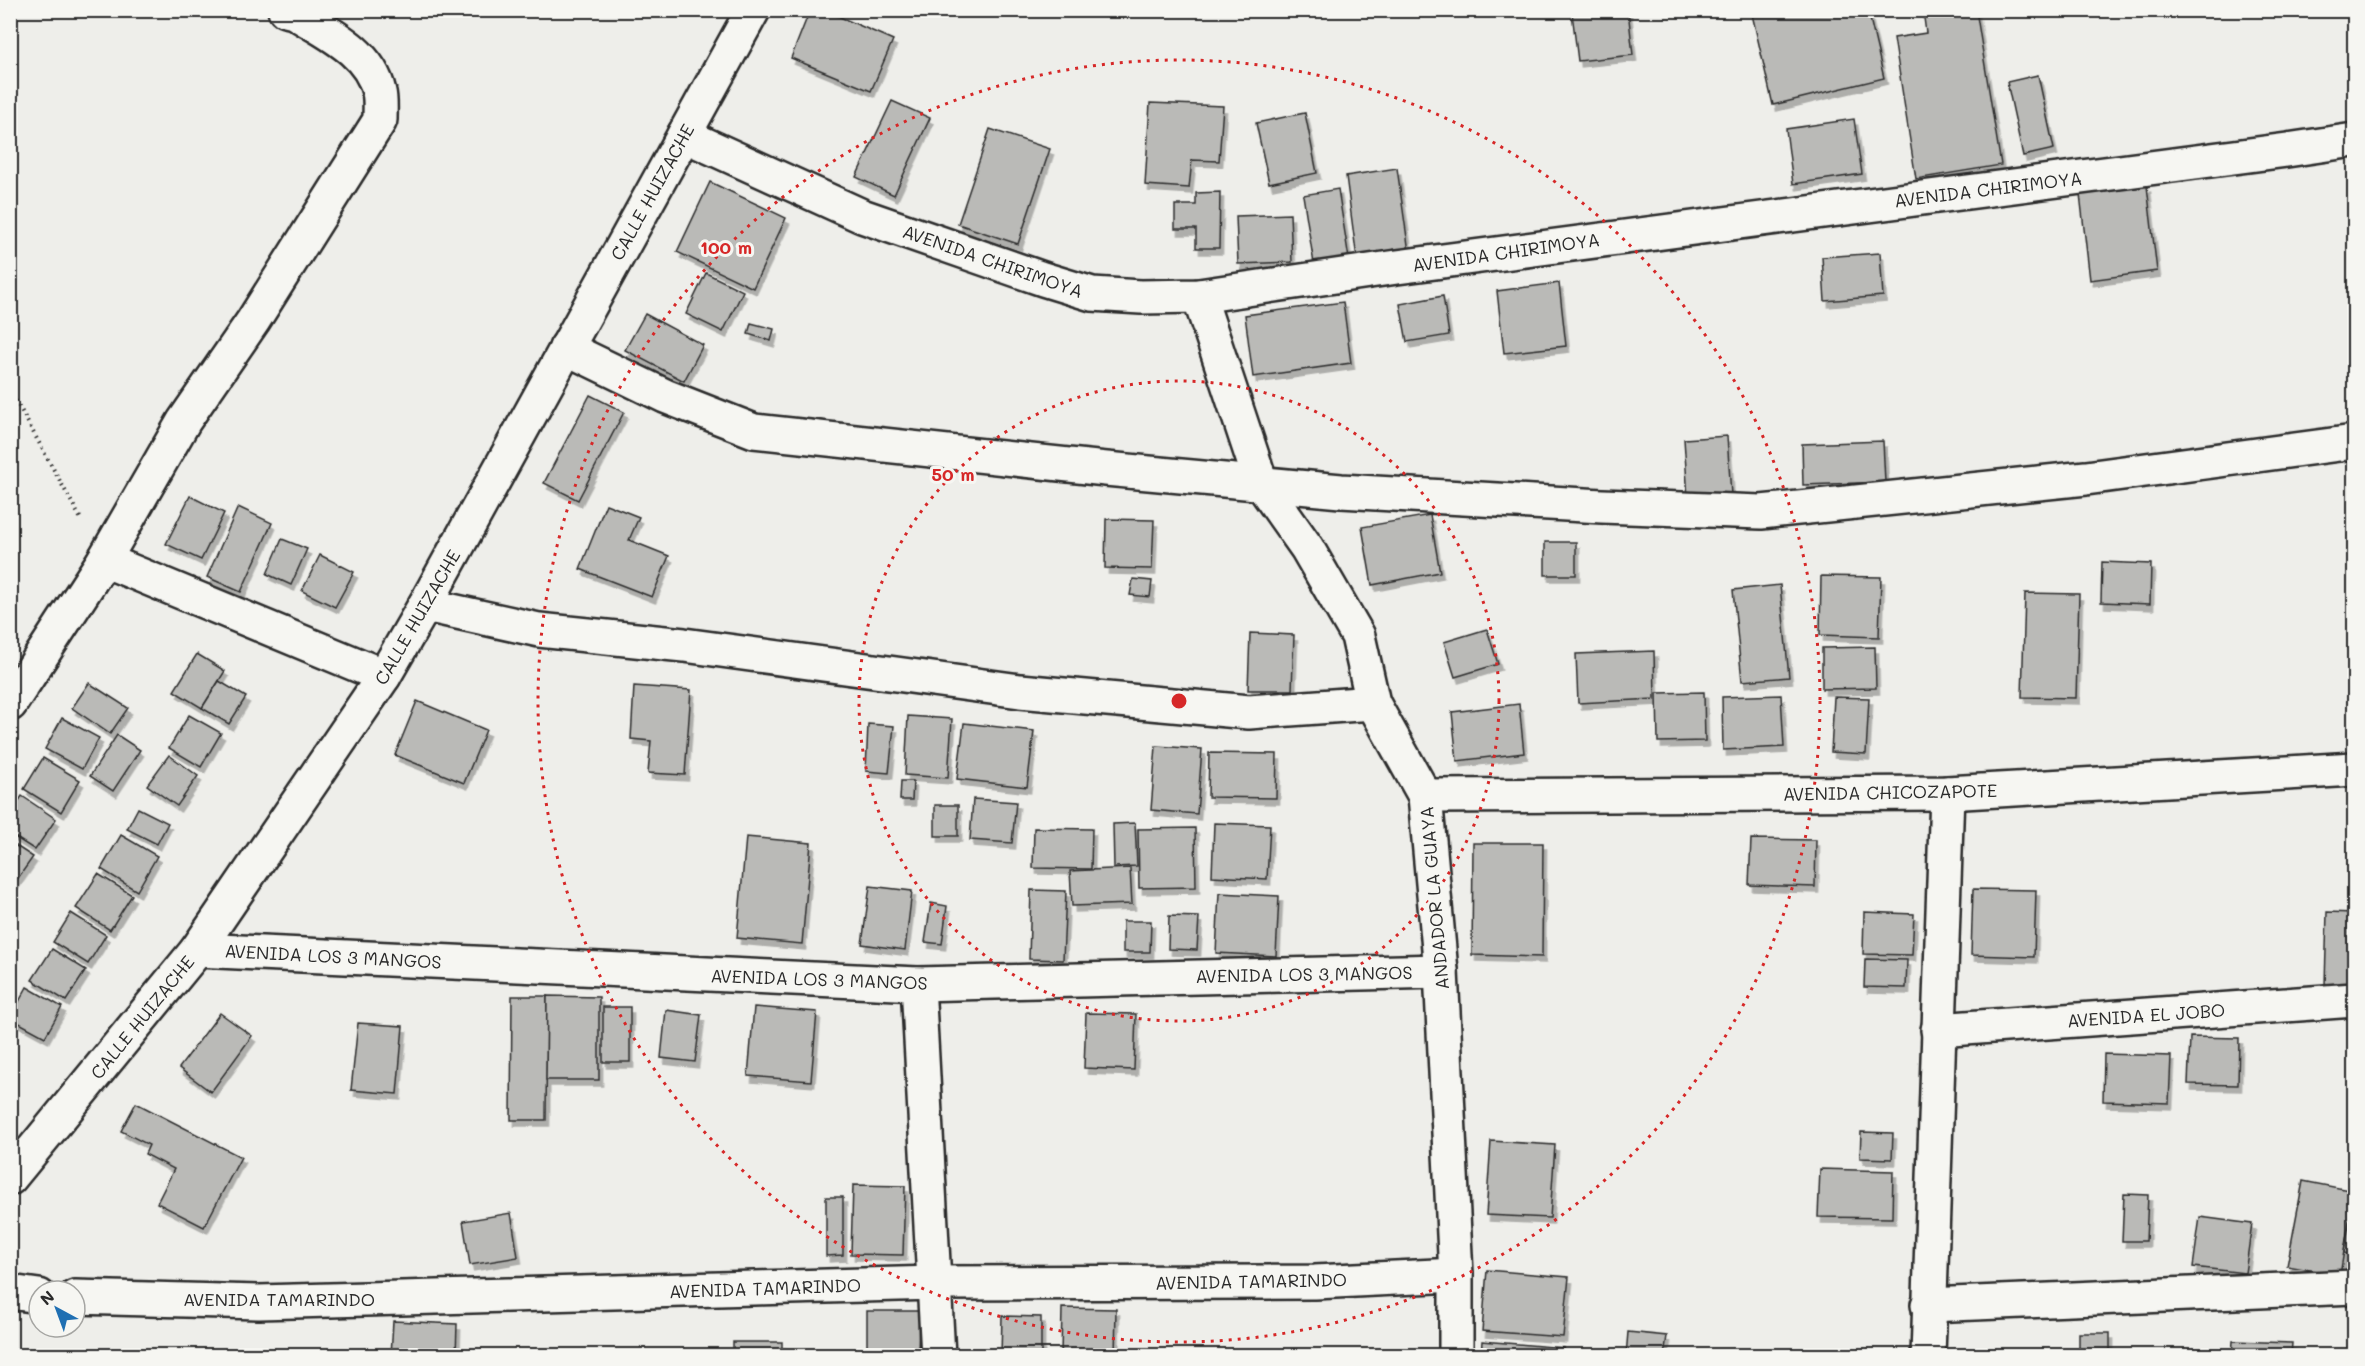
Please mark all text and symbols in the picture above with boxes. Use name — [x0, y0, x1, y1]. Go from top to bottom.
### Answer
street label: CALLE HUIZACHE — [605, 119, 699, 265]
street label: AVENIDA CHIRIMOYA — [1893, 166, 2083, 212]
street label: AVENIDA CHIRIMOYA — [900, 219, 1086, 303]
street label: AVENIDA CHIRIMOYA — [1411, 227, 1601, 277]
text: 100 m — [700, 235, 752, 259]
text: 50 m — [932, 462, 974, 486]
street label: CALLE HUIZACHE — [368, 545, 466, 689]
centre of rings — [1169, 691, 1189, 711]
street label: AVENIDA CHICOZAPOTE — [1783, 778, 1997, 806]
street label: ANDADOR LA GUAYA — [1414, 805, 1454, 991]
street label: AVENIDA LOS 3 MANGOS — [224, 938, 442, 974]
street label: CALLE HUIZACHE — [85, 950, 199, 1084]
street label: AVENIDA LOS 3 MANGOS — [1195, 960, 1413, 988]
street label: AVENIDA LOS 3 MANGOS — [710, 963, 928, 995]
street label: AVENIDA EL JOBO — [2066, 998, 2226, 1032]
street label: AVENIDA TAMARINDO — [1155, 1267, 1347, 1295]
street label: AVENIDA TAMARINDO — [669, 1273, 861, 1303]
north arrow — [27, 1279, 87, 1339]
text: N — [35, 1285, 58, 1309]
street label: AVENIDA TAMARINDO — [183, 1287, 375, 1311]

